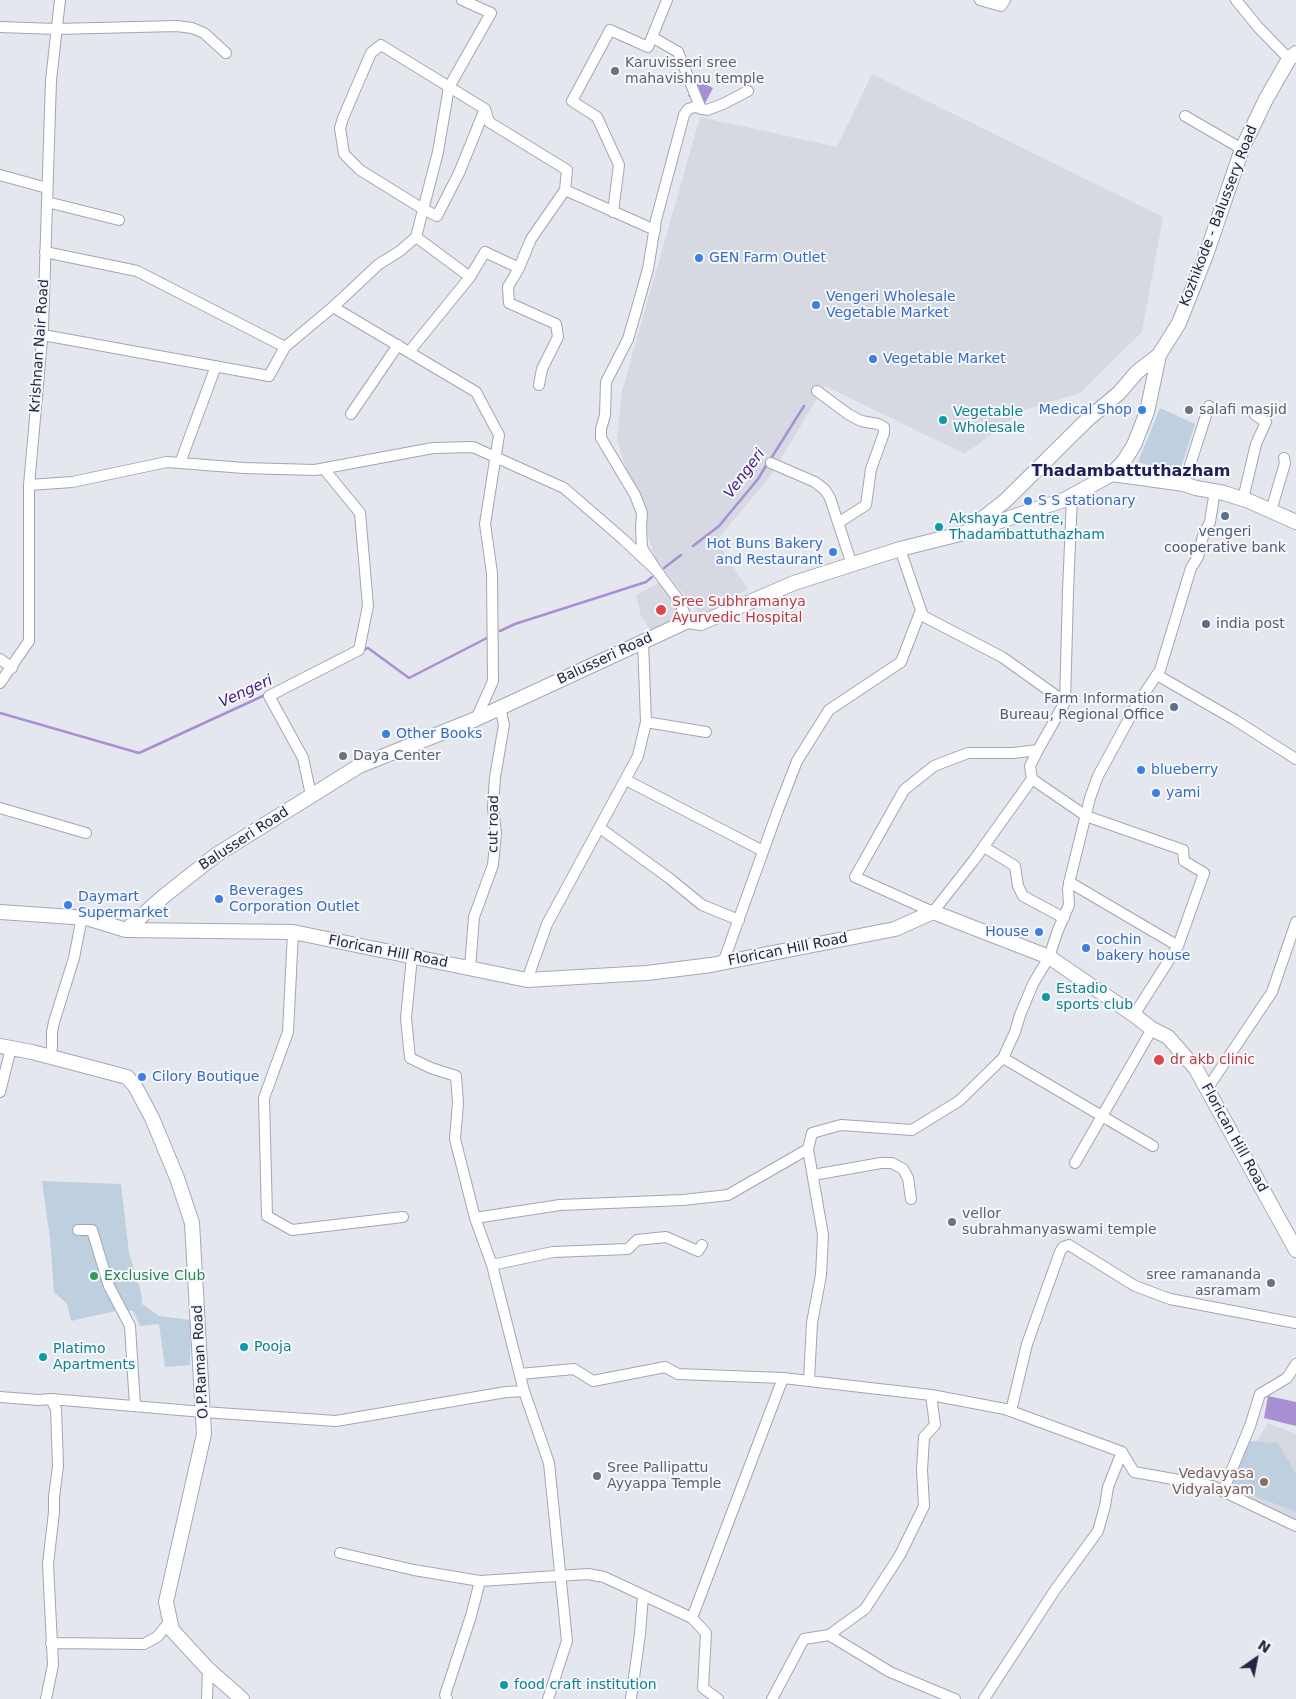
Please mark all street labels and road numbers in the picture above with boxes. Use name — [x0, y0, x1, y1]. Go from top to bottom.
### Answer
street label: Kozhikode - Balussery Road — [1177, 123, 1261, 309]
street label: Krishnan Nair Road — [27, 279, 53, 413]
street label: Balusseri Road — [555, 630, 655, 688]
street label: cut road — [485, 795, 503, 853]
street label: Balusseri Road — [196, 804, 292, 874]
street label: Florican Hill Road — [727, 930, 849, 970]
street label: Florican Hill Road — [327, 932, 449, 972]
street label: Florican Hill Road — [1197, 1081, 1271, 1195]
street label: O.P.Raman Road — [190, 1304, 212, 1420]

